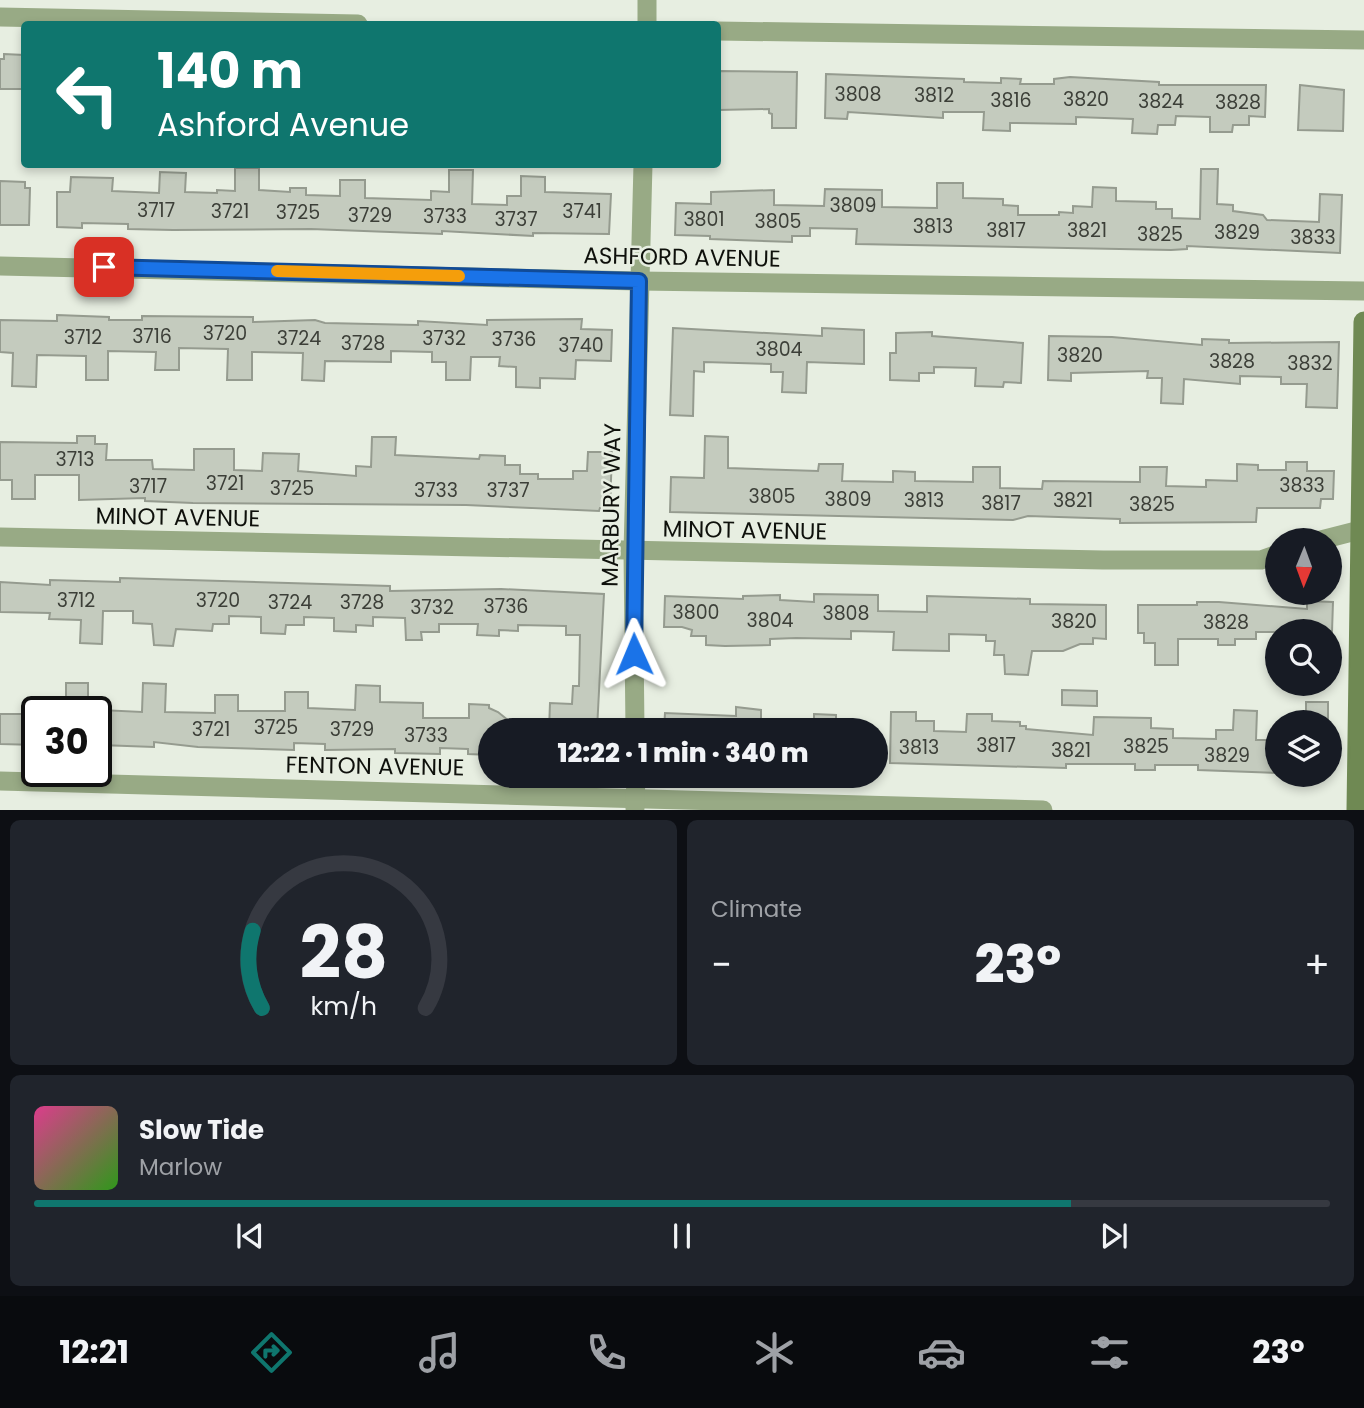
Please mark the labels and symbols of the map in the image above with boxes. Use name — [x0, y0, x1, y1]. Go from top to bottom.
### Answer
house number: 3808 — [834, 81, 882, 108]
house number: 3812 — [914, 82, 954, 109]
house number: 3820 — [1063, 86, 1109, 113]
house number: 3816 — [990, 87, 1032, 114]
house number: 3824 — [1138, 88, 1184, 115]
house number: 3828 — [1215, 89, 1261, 116]
house number: 3809 — [829, 192, 877, 219]
house number: 3717 — [137, 197, 175, 224]
house number: 3721 — [211, 198, 249, 225]
house number: 3741 — [562, 198, 602, 225]
house number: 3725 — [276, 199, 320, 226]
house number: 3729 — [348, 202, 392, 229]
house number: 3733 — [423, 203, 467, 230]
house number: 3737 — [494, 206, 538, 233]
house number: 3801 — [683, 206, 725, 233]
house number: 3805 — [754, 208, 802, 235]
house number: 3813 — [913, 213, 953, 240]
house number: 3817 — [986, 217, 1026, 244]
house number: 3821 — [1067, 217, 1107, 244]
house number: 3829 — [1214, 219, 1260, 246]
house number: 3825 — [1137, 221, 1183, 248]
house number: 3833 — [1290, 224, 1336, 251]
pin — [74, 237, 134, 297]
street label: ASHFORD AVENUE — [583, 239, 781, 275]
house number: 3720 — [203, 320, 247, 347]
house number: 3716 — [132, 323, 172, 350]
house number: 3712 — [64, 324, 102, 351]
house number: 3724 — [277, 325, 321, 352]
house number: 3732 — [422, 325, 466, 352]
house number: 3736 — [492, 326, 536, 353]
house number: 3728 — [341, 330, 385, 357]
house number: 3740 — [558, 332, 604, 359]
house number: 3804 — [755, 336, 803, 363]
house number: 3820 — [1057, 342, 1103, 369]
house number: 3828 — [1209, 348, 1255, 375]
house number: 3832 — [1287, 350, 1333, 377]
street label: MARBURY WAY — [594, 423, 628, 587]
house number: 3713 — [56, 446, 94, 473]
house number: 3721 — [206, 470, 244, 497]
house number: 3833 — [1279, 472, 1325, 499]
house number: 3717 — [129, 473, 167, 500]
house number: 3725 — [270, 475, 314, 502]
house number: 3733 — [414, 477, 458, 504]
house number: 3737 — [486, 477, 530, 504]
house number: 3805 — [748, 483, 796, 510]
house number: 3809 — [824, 486, 872, 513]
house number: 3813 — [904, 487, 944, 514]
house number: 3821 — [1053, 487, 1093, 514]
house number: 3817 — [981, 490, 1021, 517]
house number: 3825 — [1129, 491, 1175, 518]
street label: MINOT AVENUE — [95, 500, 261, 534]
street label: MINOT AVENUE — [662, 513, 828, 547]
north arrow — [1265, 528, 1342, 606]
house number: 3712 — [57, 587, 95, 614]
house number: 3720 — [196, 587, 240, 614]
house number: 3724 — [268, 589, 312, 616]
house number: 3728 — [340, 589, 384, 616]
house number: 3736 — [484, 593, 528, 620]
house number: 3732 — [410, 594, 454, 621]
house number: 3800 — [672, 599, 720, 626]
house number: 3808 — [822, 600, 870, 627]
house number: 3804 — [746, 607, 794, 634]
house number: 3820 — [1051, 608, 1097, 635]
house number: 3828 — [1203, 609, 1249, 636]
position arrow — [597, 617, 671, 691]
speed limit sign: 30 — [21, 696, 112, 787]
house number: 3725 — [254, 714, 298, 741]
house number: 3721 — [192, 716, 230, 743]
house number: 3729 — [330, 716, 374, 743]
house number: 3733 — [404, 722, 448, 749]
house number: 3817 — [976, 732, 1016, 759]
house number: 3825 — [1123, 733, 1169, 760]
house number: 3813 — [899, 734, 939, 761]
house number: 3821 — [1051, 737, 1091, 764]
house number: 3829 — [1204, 742, 1250, 769]
street label: FENTON AVENUE — [285, 748, 465, 784]

